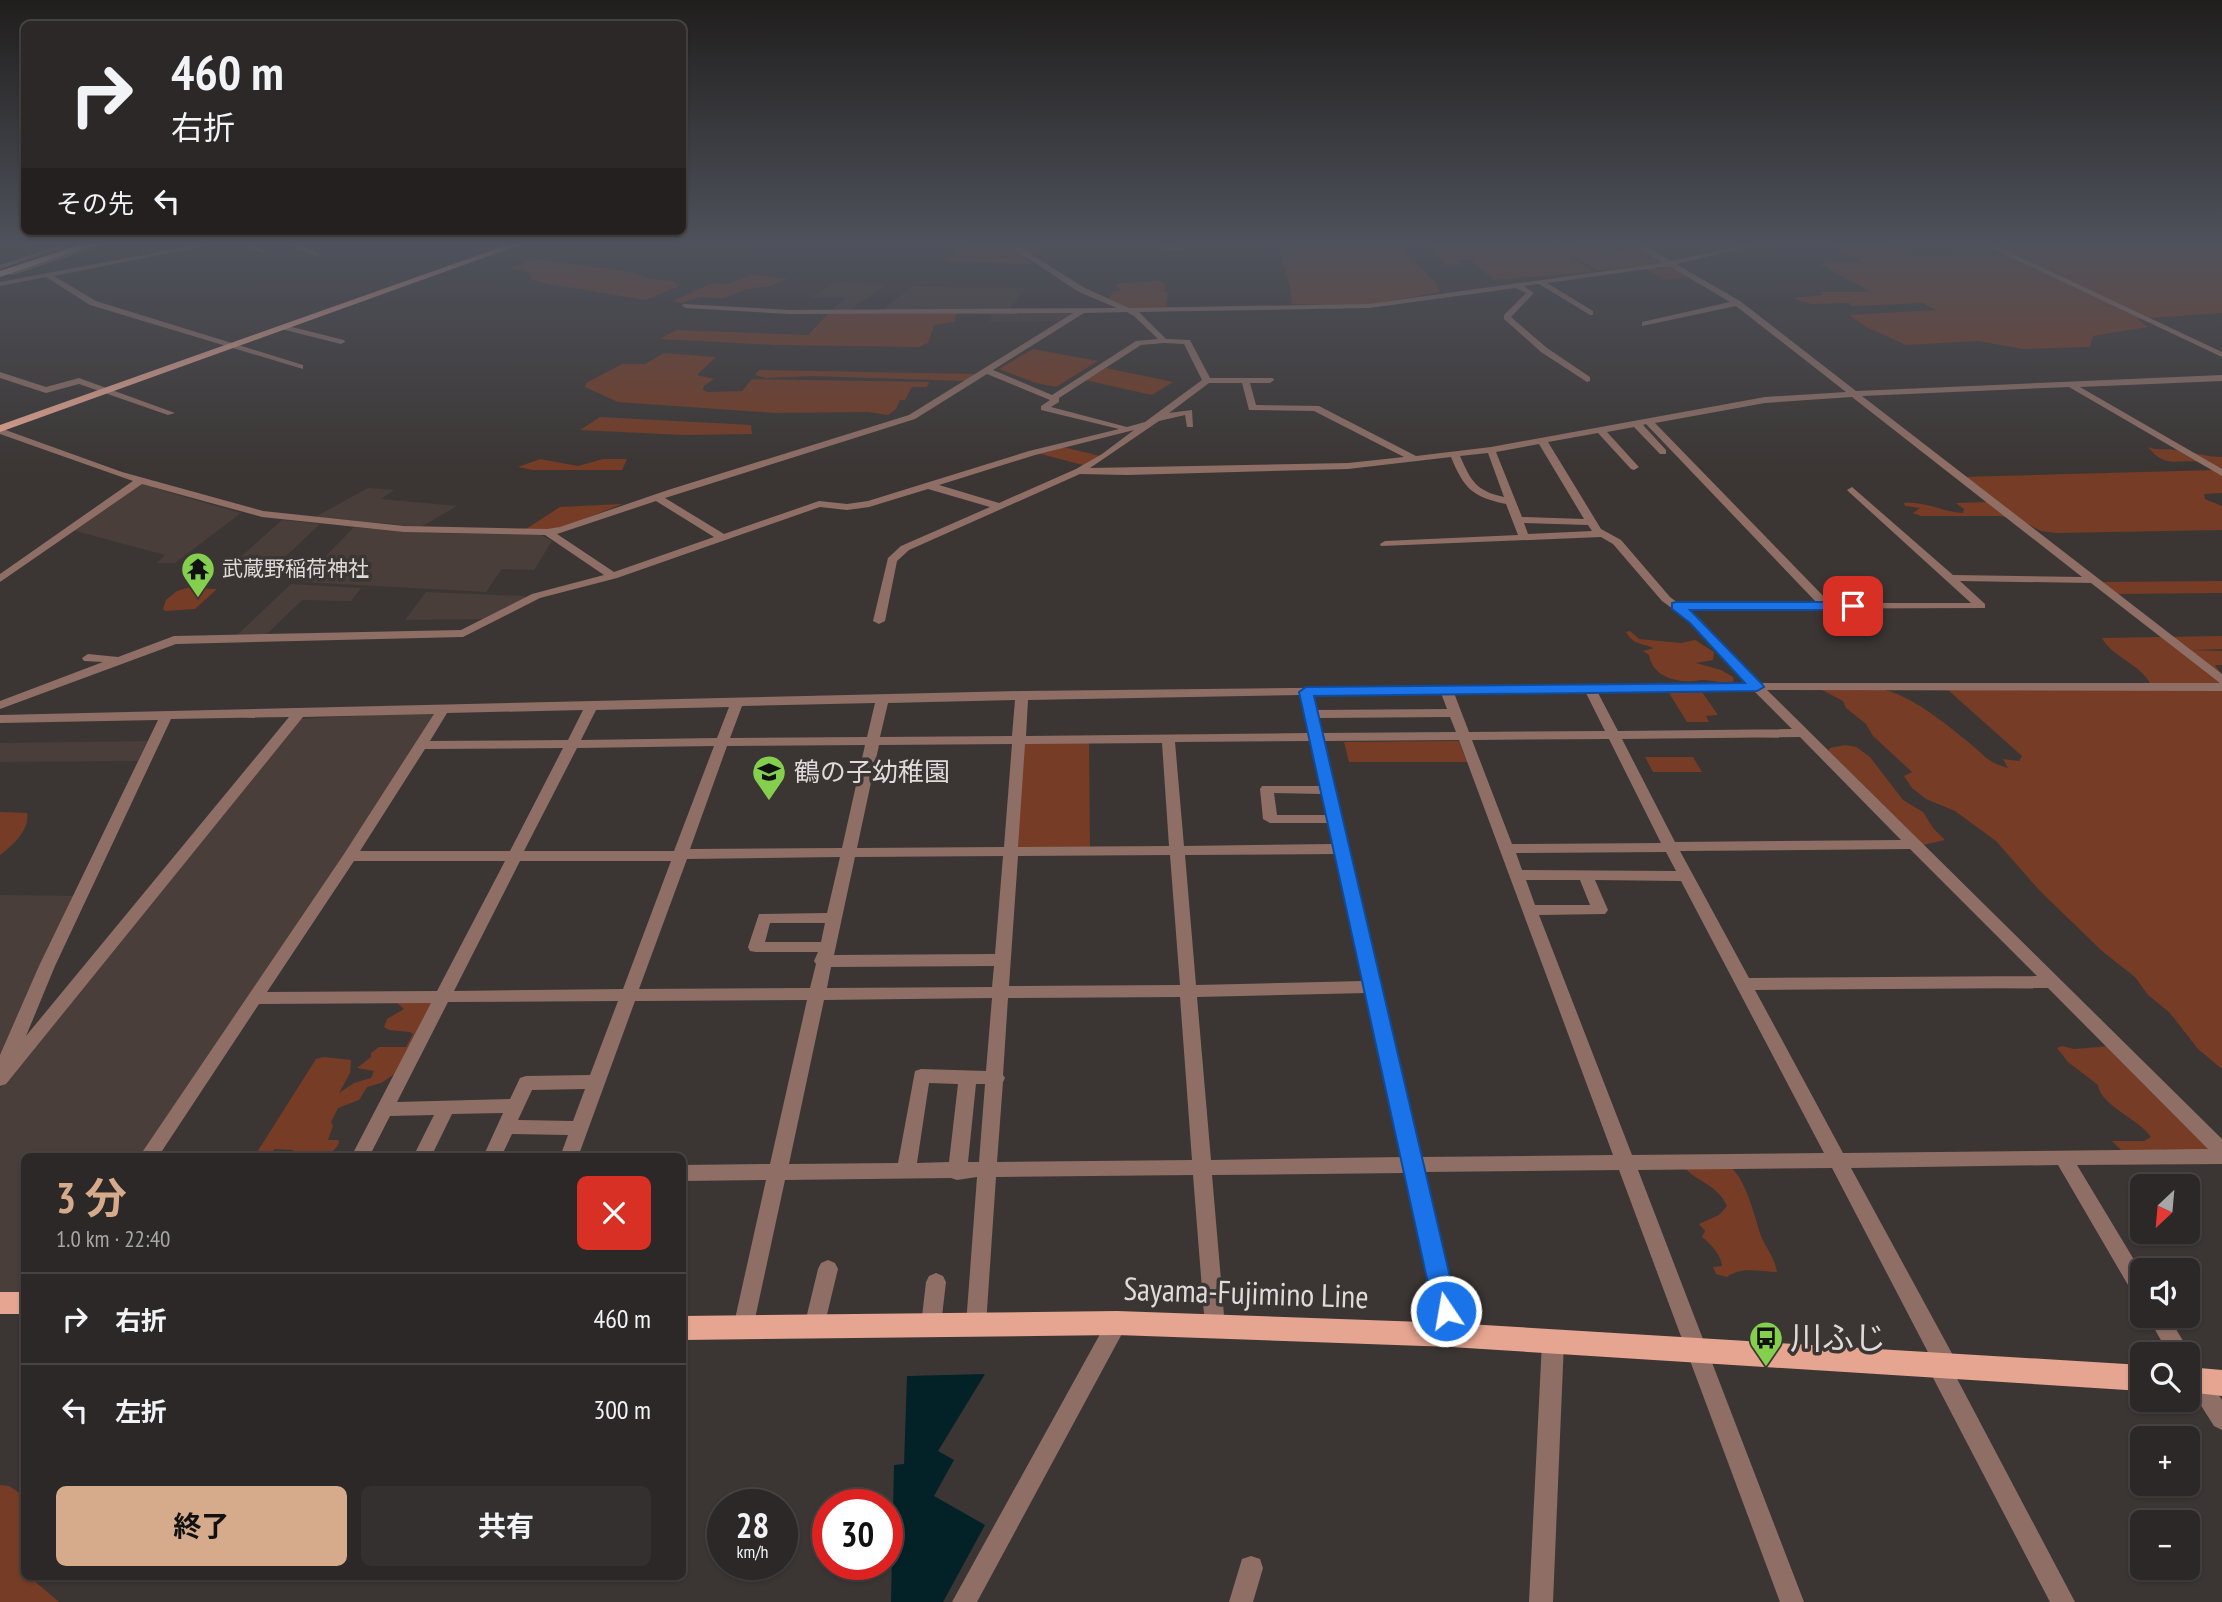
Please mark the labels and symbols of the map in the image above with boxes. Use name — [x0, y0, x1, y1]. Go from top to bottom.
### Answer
temple icon: 武蔵野稲荷神社 — [179, 550, 217, 599]
place label: 武蔵野稲荷神社 — [222, 555, 369, 582]
pin — [1823, 576, 1883, 636]
school or university icon: 鶴の子幼稚園 — [750, 753, 788, 802]
place label: 鶴の子幼稚園 — [794, 755, 950, 788]
north arrow — [2130, 1174, 2200, 1244]
street label: Sayama-Fujimino Line — [1123, 1267, 1369, 1317]
position arrow — [1409, 1274, 1483, 1348]
place label: 川ふじ — [1790, 1316, 1886, 1358]
bus stop icon: 川ふじ — [1747, 1319, 1785, 1368]
speed limit sign: 30 — [812, 1489, 903, 1580]

